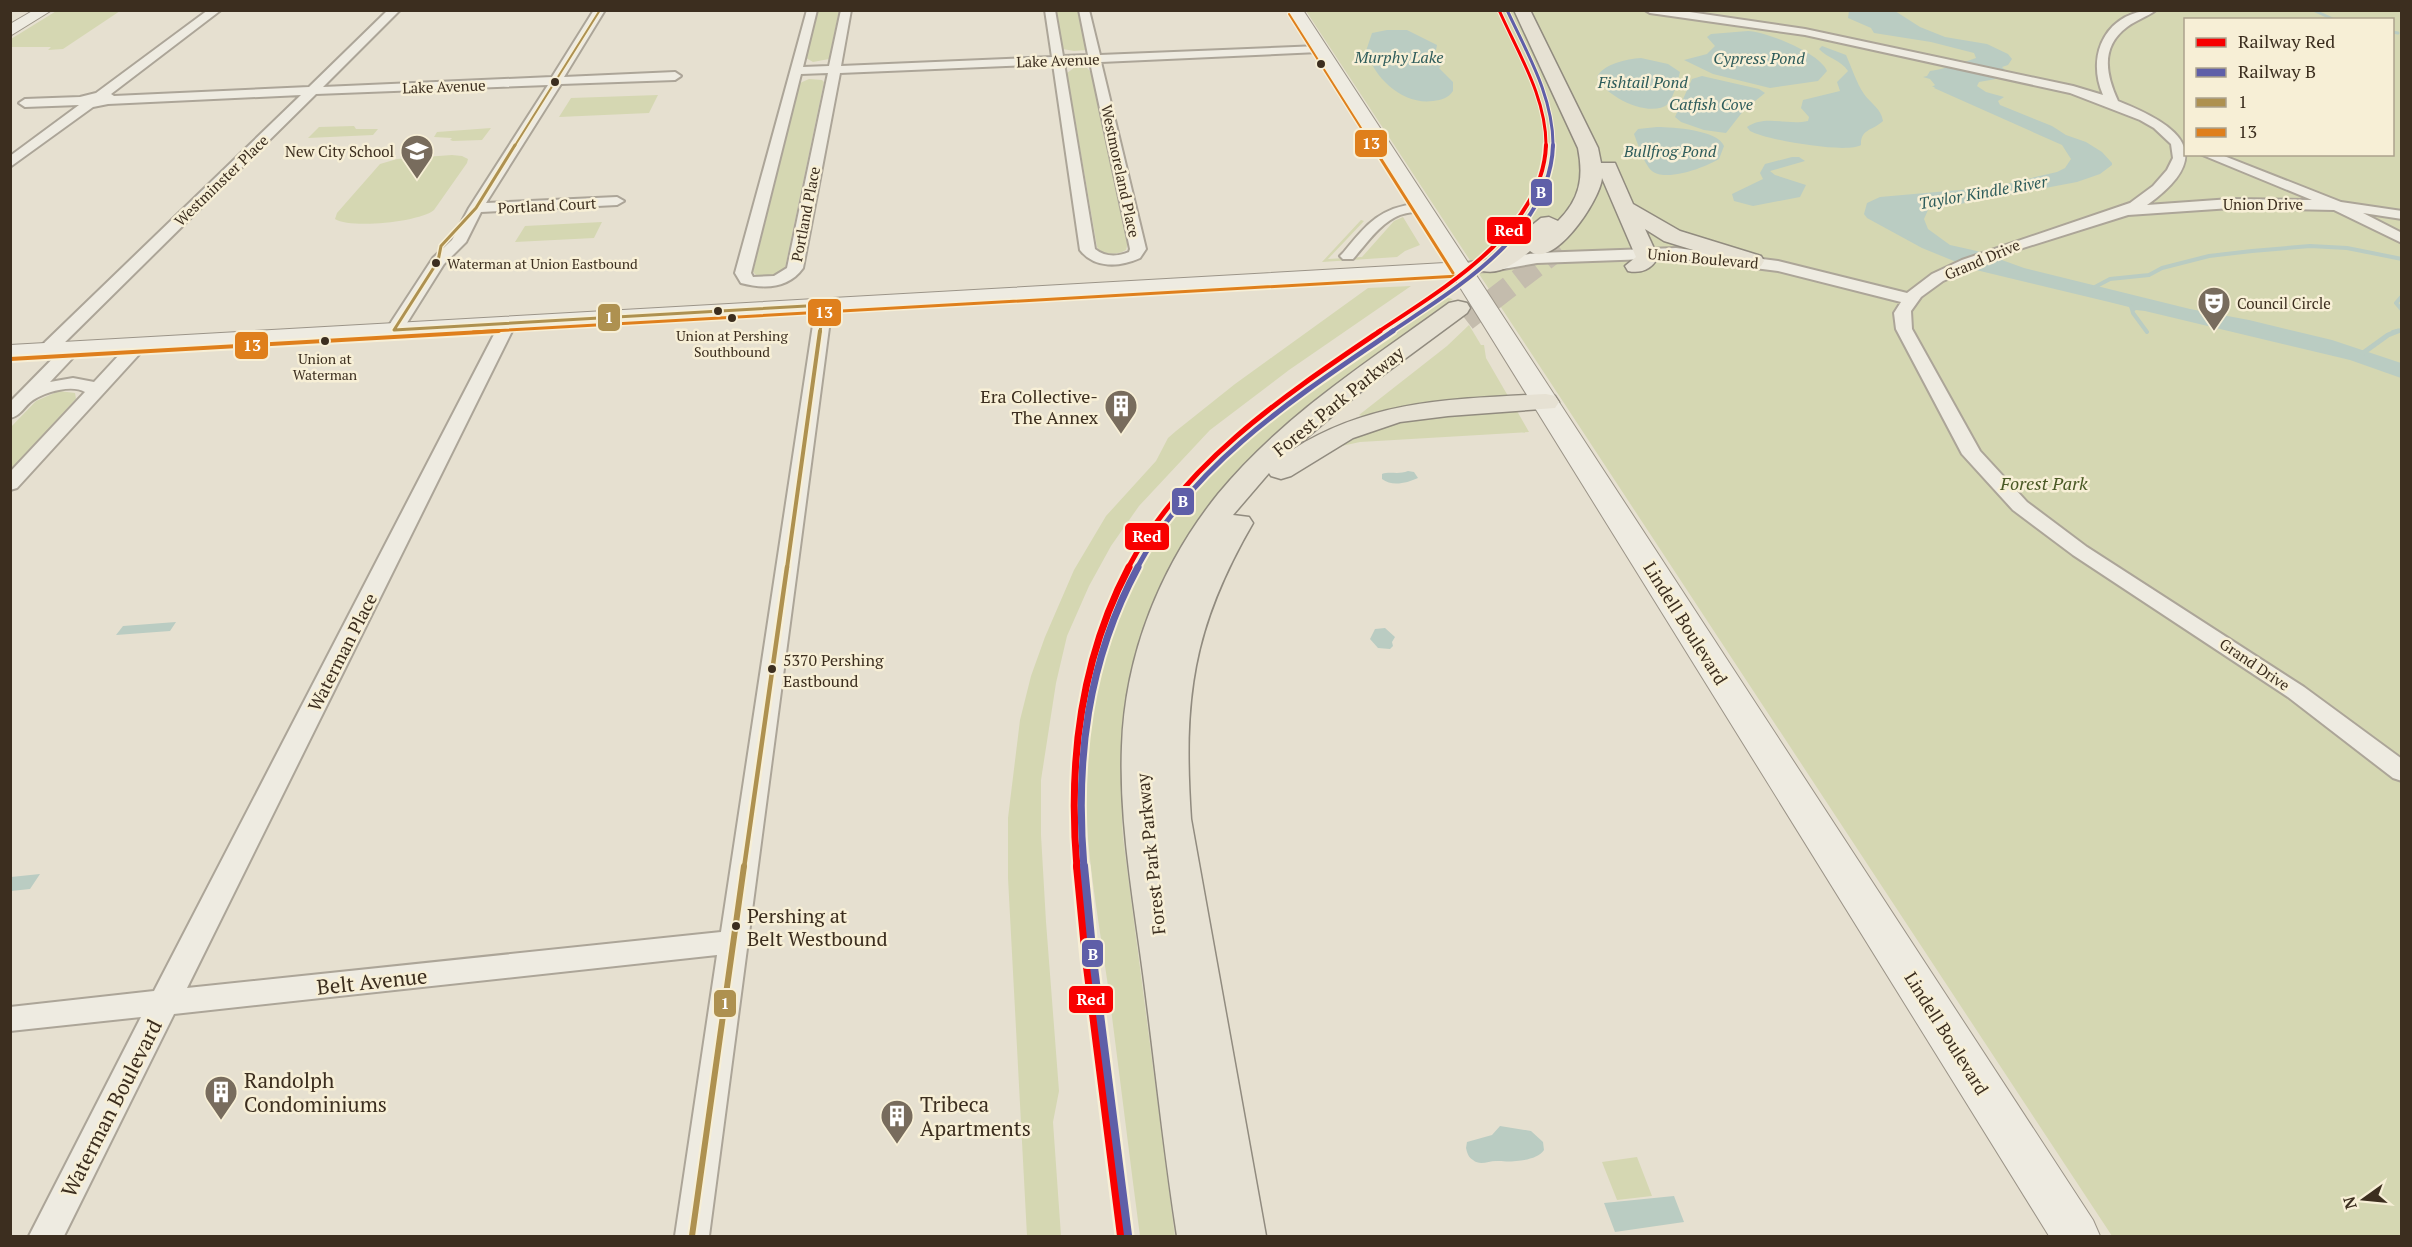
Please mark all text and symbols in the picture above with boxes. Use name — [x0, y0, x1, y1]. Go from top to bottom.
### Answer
legend — [2184, 18, 2394, 156]
text: Railway Red — [2238, 29, 2335, 53]
water label: Murphy Lake — [1353, 46, 1444, 68]
water label: Cypress Pond — [1713, 47, 1805, 69]
street label: Lake Avenue — [1016, 49, 1100, 71]
unlabelled marker — [1315, 58, 1327, 70]
text: Railway B — [2238, 59, 2316, 83]
water label: Fishtail Pond — [1597, 71, 1688, 93]
street label: Lake Avenue — [402, 75, 486, 97]
unlabelled marker — [549, 76, 561, 88]
text: 1 — [2238, 89, 2248, 113]
water label: Catfish Cove — [1669, 93, 1753, 115]
street label: Westmoreland Place — [1097, 103, 1145, 239]
text: 13 — [2238, 119, 2257, 143]
line badge: 13 — [1354, 129, 1388, 158]
street label: Westminster Place — [170, 130, 272, 230]
text: 13 — [1362, 132, 1380, 154]
school or university icon: New City School — [399, 133, 435, 180]
water label: Bullfrog Pond — [1623, 140, 1717, 162]
place label: New City School — [285, 141, 394, 161]
street label: Portland Place — [786, 165, 824, 263]
water label: Taylor Kindle River — [1917, 170, 2050, 214]
line badge: B — [1530, 178, 1553, 207]
text: B — [1536, 181, 1546, 203]
street label: Portland Court — [497, 192, 597, 218]
street label: Union Drive — [2223, 194, 2303, 214]
line badge: Red — [1486, 216, 1532, 245]
text: Red — [1495, 219, 1524, 241]
street label: Grand Drive — [1941, 234, 2023, 284]
street label: Union Boulevard — [1647, 243, 1759, 273]
place label: Waterman at Union Eastbound — [447, 254, 638, 273]
marker: Waterman at Union Eastbound — [430, 257, 442, 269]
theatre icon: Council Circle — [2196, 285, 2232, 332]
place label: Council Circle — [2237, 293, 2331, 313]
line badge: 13 — [807, 298, 842, 327]
text: 13 — [815, 301, 833, 323]
line badge: 1 — [597, 303, 621, 332]
unlabelled marker — [712, 305, 724, 317]
text: 1 — [604, 306, 614, 328]
marker: Union at Pershing Southbound — [726, 312, 738, 324]
place label: Union at Pershing Southbound — [676, 326, 788, 361]
line badge: 13 — [234, 331, 269, 360]
text: 13 — [243, 334, 261, 356]
marker: Union at Waterman — [319, 335, 331, 347]
street label: Forest Park Parkway — [1267, 340, 1409, 461]
place label: Union at Waterman — [293, 349, 358, 384]
place label: Era Collective- The Annex — [980, 384, 1099, 429]
building icon: Era Collective- The Annex — [1103, 388, 1139, 435]
park label: Forest Park — [1999, 471, 2088, 495]
line badge: B — [1171, 487, 1195, 516]
text: B — [1178, 490, 1188, 512]
line badge: Red — [1124, 522, 1170, 551]
text: Red — [1133, 525, 1162, 547]
street label: Lindell Boulevard — [1638, 557, 1734, 689]
street label: Waterman Place — [302, 589, 382, 715]
street label: Grand Drive — [2216, 633, 2294, 695]
place label: 5370 Pershing Eastbound — [783, 649, 884, 692]
marker: 5370 Pershing Eastbound — [766, 663, 778, 675]
street label: Forest Park Parkway — [1129, 771, 1170, 936]
place label: Pershing at Belt Westbound — [747, 902, 888, 952]
marker: Pershing at Belt Westbound — [730, 920, 742, 932]
line badge: B — [1081, 939, 1104, 968]
text: B — [1088, 943, 1098, 965]
street label: Belt Avenue — [315, 961, 429, 1001]
street label: Lindell Boulevard — [1899, 967, 1995, 1099]
line badge: Red — [1068, 985, 1114, 1014]
text: Red — [1077, 988, 1106, 1010]
line badge: 1 — [713, 989, 737, 1018]
text: 1 — [720, 992, 730, 1014]
street label: Waterman Boulevard — [54, 1014, 168, 1202]
place label: Randolph Condominiums — [244, 1066, 387, 1118]
building icon: Randolph Condominiums — [203, 1074, 239, 1121]
place label: Tribeca Apartments — [920, 1090, 1031, 1142]
building icon: Tribeca Apartments — [879, 1098, 915, 1145]
north arrow — [2334, 1169, 2394, 1229]
text: N — [2337, 1194, 2362, 1212]

